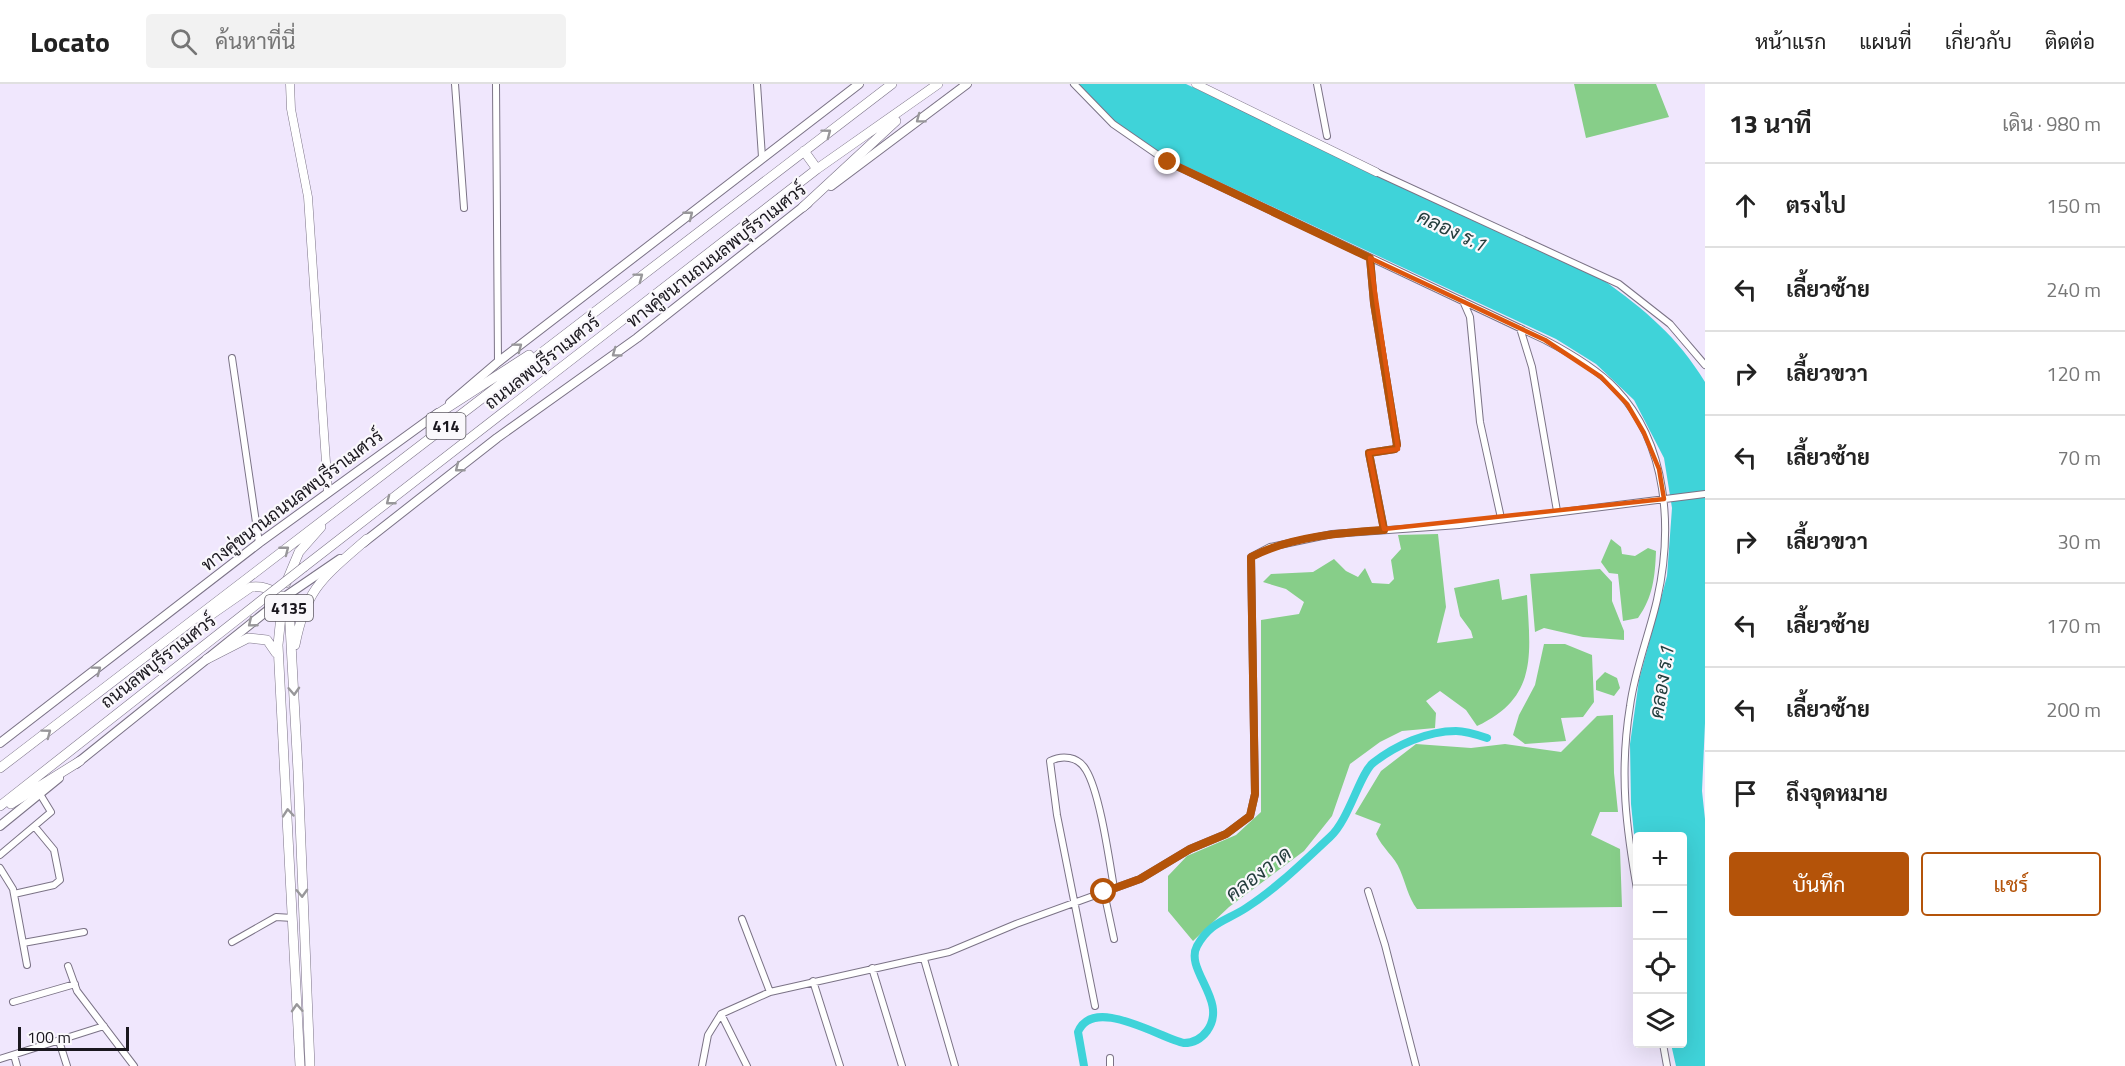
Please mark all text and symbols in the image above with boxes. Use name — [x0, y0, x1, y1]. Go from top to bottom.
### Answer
search box — [146, 14, 566, 68]
text: Locato — [30, 20, 110, 63]
text: ค้นหาที่นี่ — [215, 24, 295, 58]
icon: search — [167, 25, 200, 58]
text: หน้าแรก — [1755, 25, 1826, 57]
text: แผนที่ — [1859, 25, 1912, 57]
text: เกี่ยวกับ — [1945, 25, 2012, 57]
text: ติดต่อ — [2045, 25, 2095, 57]
text: 13 นาที — [1729, 104, 1812, 143]
text: เดิน · 980 m — [2002, 108, 2101, 139]
one-way arrow — [916, 112, 927, 123]
one-way arrow — [820, 130, 831, 141]
route end — [1154, 148, 1180, 174]
street label: ทางคู่ขนานถนนลพบุรีราเมศวร์ — [620, 176, 812, 334]
text: ตรงไป — [1786, 188, 1846, 222]
icon: ahead — [1729, 189, 1762, 222]
text: 150 m — [2046, 190, 2101, 221]
water label: คลอง ร.1 — [1412, 201, 1492, 259]
one-way arrow — [682, 211, 693, 222]
text: เลี้ยวซ้าย — [1786, 272, 1870, 306]
icon: left — [1729, 273, 1762, 306]
one-way arrow — [632, 274, 643, 285]
text: 240 m — [2046, 274, 2101, 305]
street label: ถนนลพบุรีราเมศวร์ — [479, 308, 606, 416]
one-way arrow — [511, 343, 522, 354]
one-way arrow — [611, 346, 622, 357]
text: เลี้ยวขวา — [1786, 356, 1868, 390]
icon: right — [1729, 357, 1762, 390]
text: 120 m — [2046, 358, 2101, 389]
road number: 414 — [426, 413, 466, 439]
street label: ทางคู่ขนานถนนลพบุรีราเมศวร์ — [195, 422, 389, 578]
text: เลี้ยวซ้าย — [1786, 440, 1870, 474]
icon: left — [1729, 441, 1762, 474]
text: 70 m — [2057, 442, 2101, 473]
one-way arrow — [454, 461, 465, 472]
one-way arrow — [386, 493, 397, 504]
text: เลี้ยวขวา — [1786, 524, 1868, 558]
icon: right — [1729, 525, 1762, 558]
text: 30 m — [2057, 526, 2101, 557]
one-way arrow — [278, 547, 289, 558]
road number: 4135 — [265, 595, 313, 621]
street label: ถนนลพบุรีราเมศวร์ — [95, 607, 222, 715]
text: เลี้ยวซ้าย — [1786, 608, 1870, 642]
icon: left — [1729, 609, 1762, 642]
text: 170 m — [2046, 610, 2101, 641]
one-way arrow — [248, 616, 259, 627]
water label: คลอง ร.1 — [1640, 643, 1682, 721]
one-way arrow — [90, 666, 101, 677]
one-way arrow — [288, 687, 301, 696]
text: เลี้ยวซ้าย — [1786, 692, 1870, 726]
icon: left — [1729, 693, 1762, 726]
text: 200 m — [2046, 694, 2101, 725]
one-way arrow — [40, 729, 51, 740]
text: ถึงจุดหมาย — [1786, 776, 1888, 810]
icon: arrive — [1729, 777, 1762, 810]
one-way arrow — [282, 808, 295, 817]
map controls — [1633, 832, 1687, 1048]
button: + — [1633, 832, 1687, 886]
water label: คลองวาด — [1218, 838, 1298, 908]
button: บันทึก — [1729, 852, 1909, 916]
button: แชร์ — [1921, 852, 2101, 916]
route start — [1090, 878, 1116, 904]
button: − — [1633, 886, 1687, 940]
one-way arrow — [296, 888, 309, 897]
button: locate — [1633, 940, 1687, 994]
button: layers — [1633, 994, 1687, 1048]
one-way arrow — [291, 1003, 304, 1012]
scale bar — [18, 1024, 129, 1052]
text: 100 m — [27, 1025, 71, 1049]

